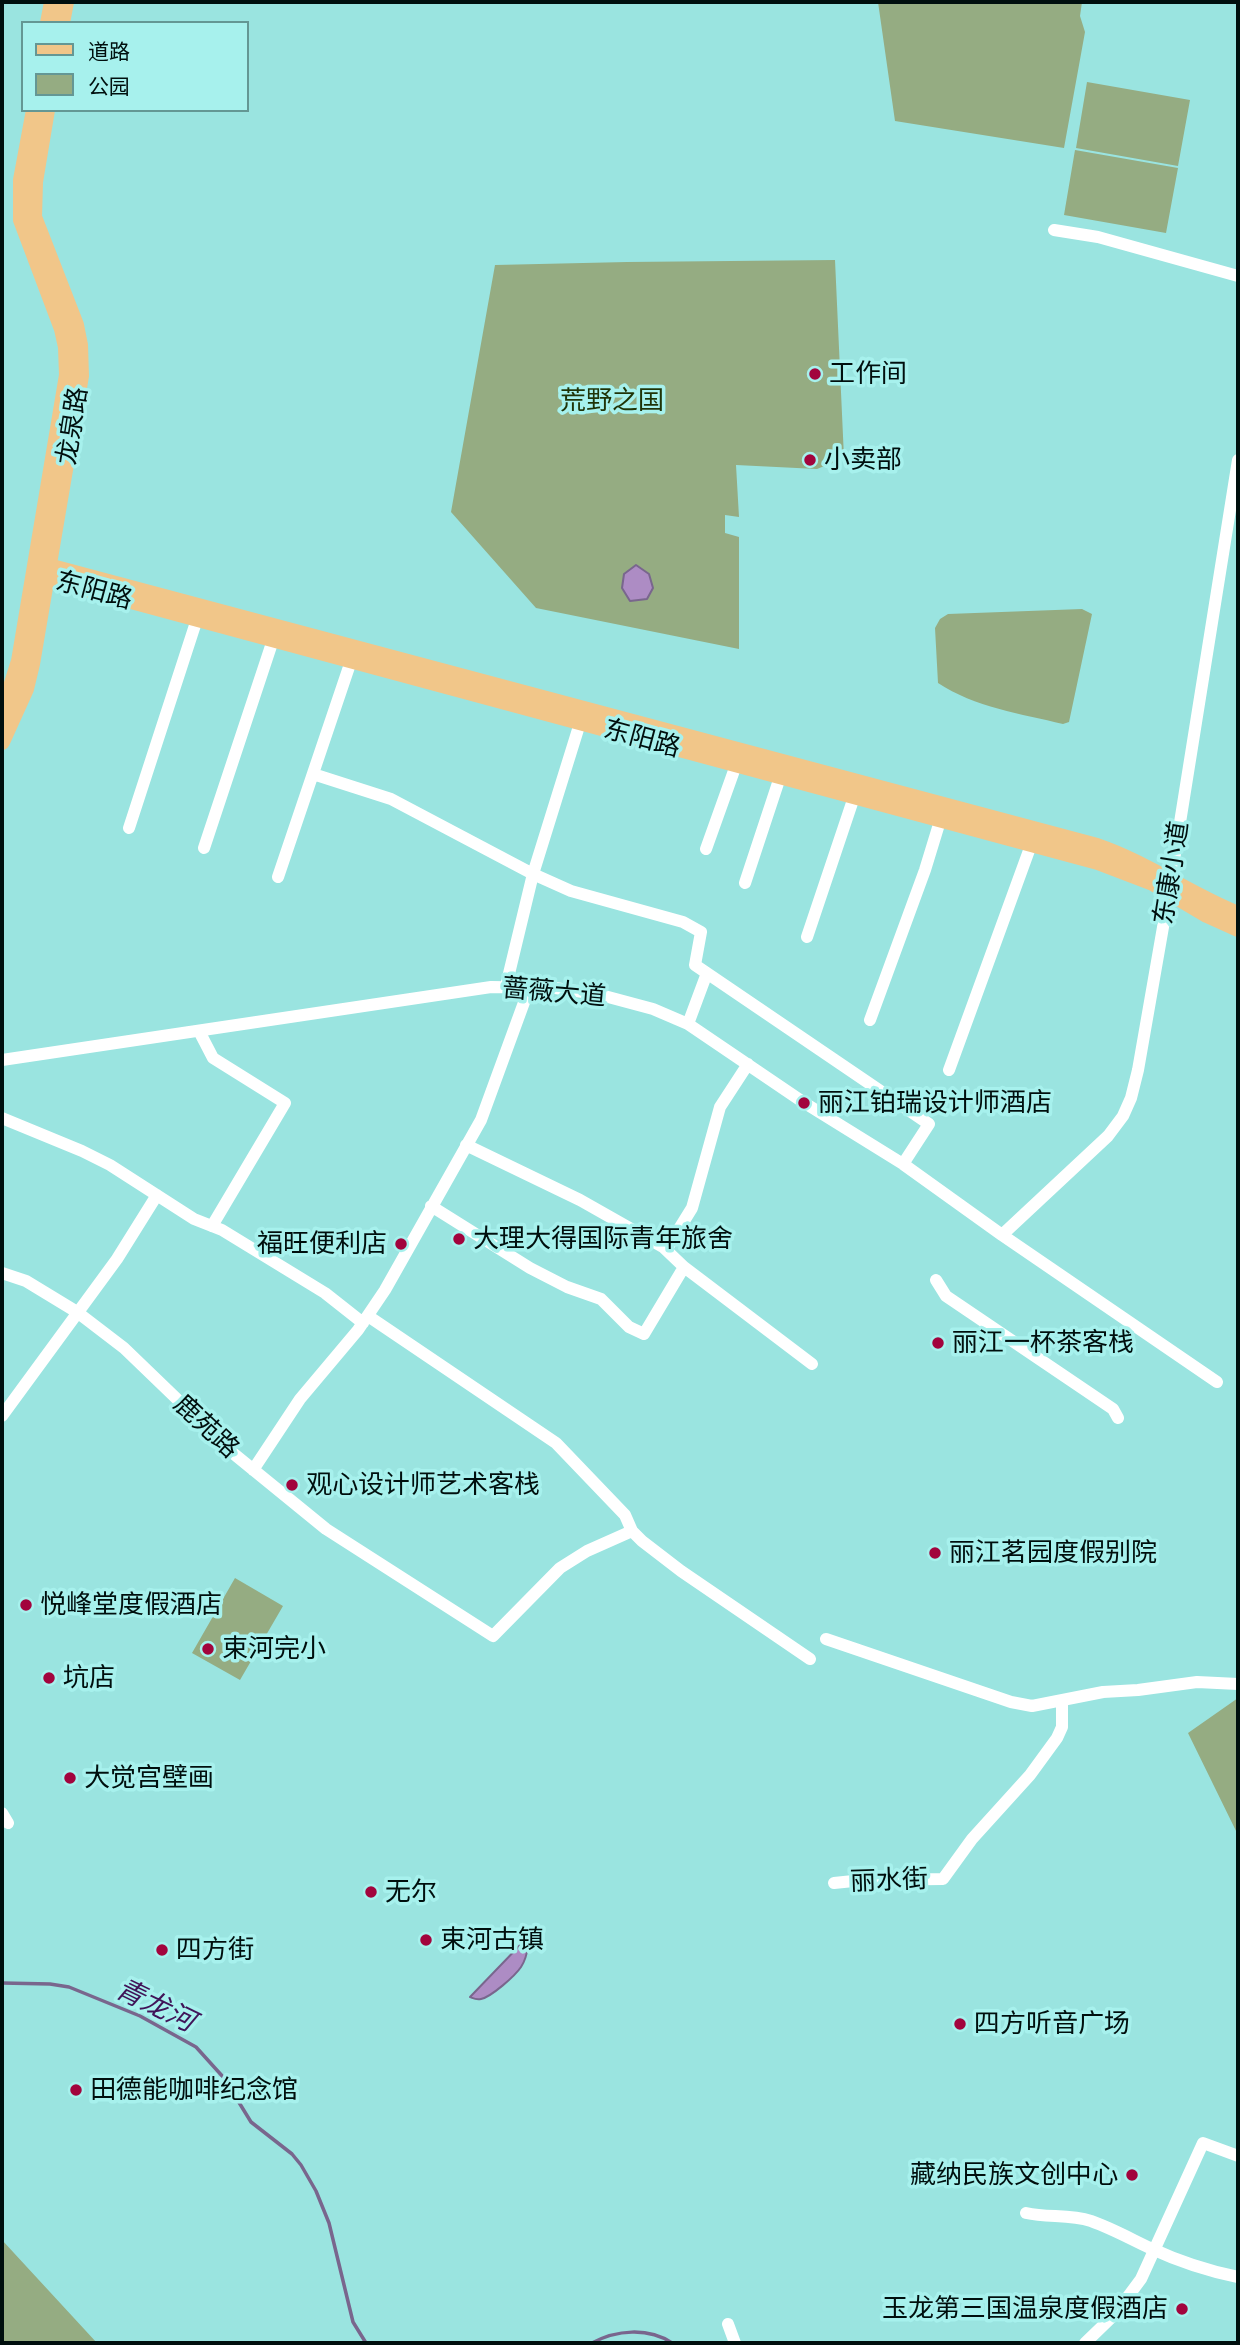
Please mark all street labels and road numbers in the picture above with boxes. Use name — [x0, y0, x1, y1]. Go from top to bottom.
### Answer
street label: 龙泉路 — [51, 385, 95, 467]
street label: 东阳路 — [52, 566, 136, 616]
street label: 东阳路 — [600, 714, 684, 764]
street label: 东康小道 — [1148, 819, 1196, 927]
street label: 蔷薇大道 — [501, 973, 607, 1013]
street label: 鹿苑路 — [167, 1389, 245, 1465]
street label: 丽水街 — [849, 1864, 929, 1898]

